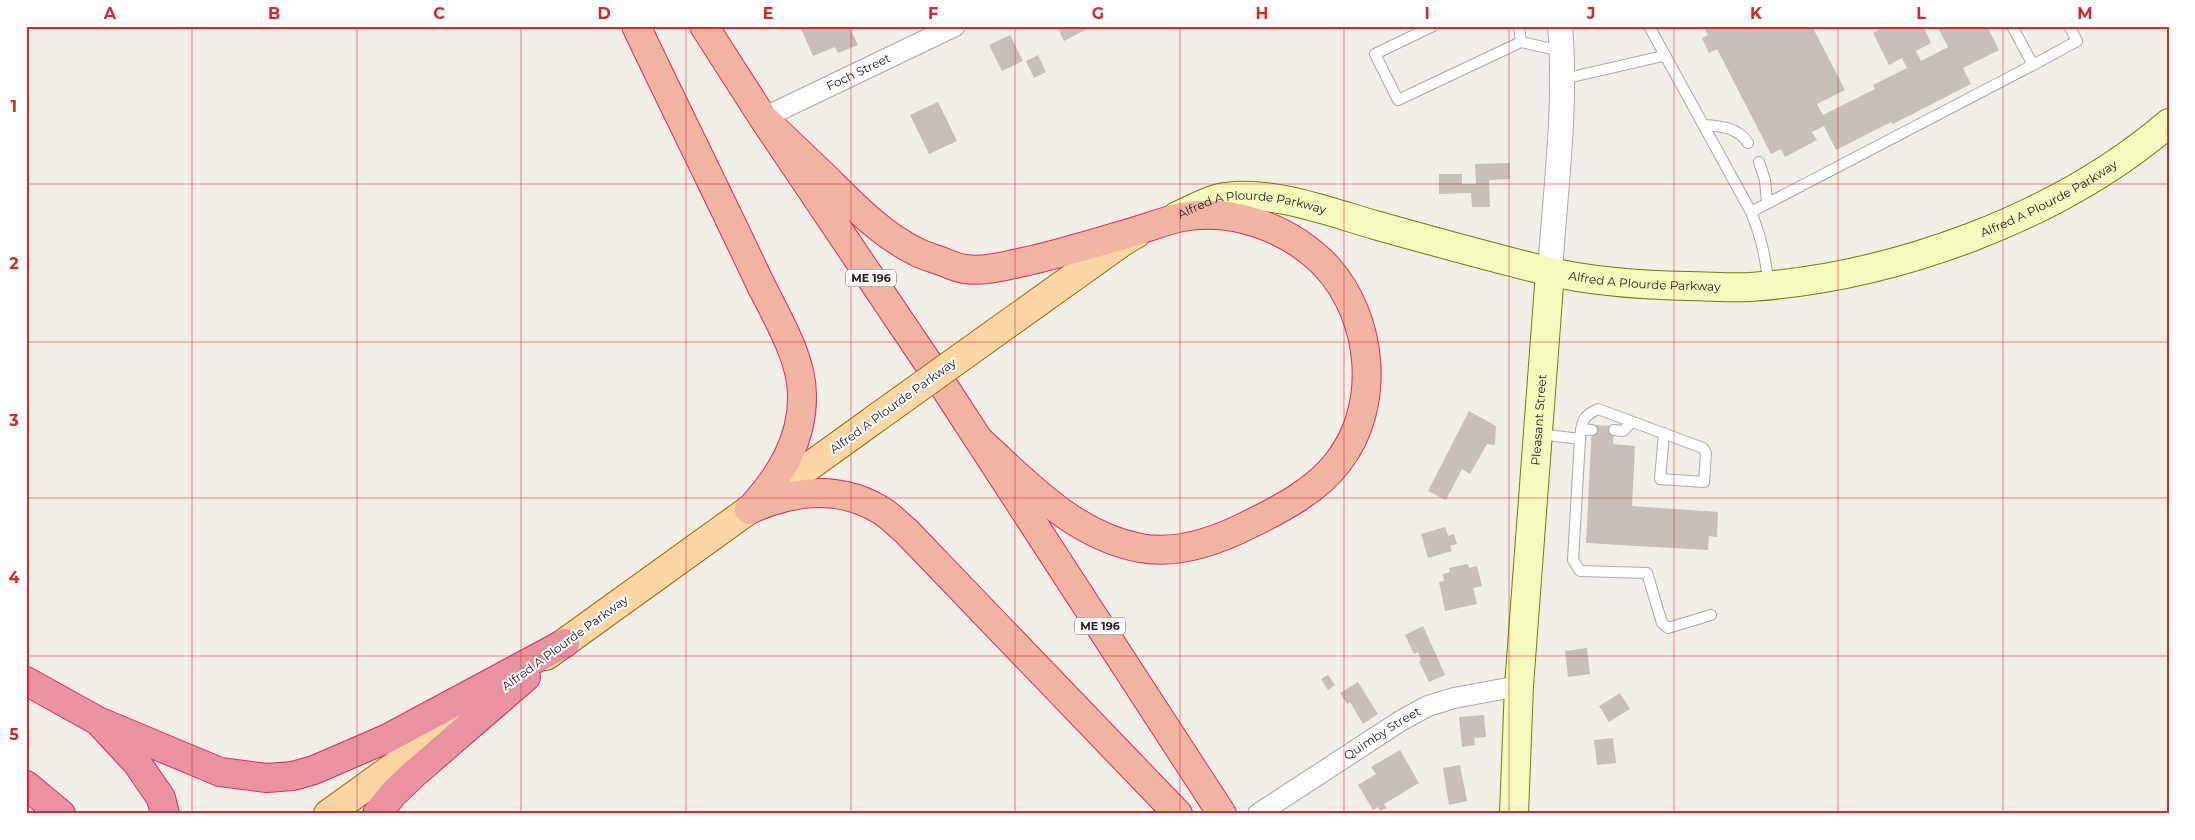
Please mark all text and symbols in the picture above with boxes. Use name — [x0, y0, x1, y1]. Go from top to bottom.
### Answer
text: A — [103, 4, 117, 23]
text: B — [268, 4, 280, 23]
text: C — [433, 4, 445, 23]
text: D — [597, 4, 611, 23]
text: E — [763, 4, 773, 23]
text: F — [928, 4, 938, 23]
text: G — [1092, 4, 1104, 23]
text: H — [1256, 4, 1268, 23]
text: I — [1424, 4, 1430, 23]
text: J — [1586, 4, 1595, 23]
text: K — [1750, 4, 1763, 23]
text: L — [1916, 4, 1926, 23]
text: M — [2077, 4, 2093, 23]
street label: Foch Street — [824, 50, 893, 93]
text: 1 — [11, 97, 17, 116]
street label: Alfred A Plourde Parkway — [1978, 156, 2120, 240]
street label: Alfred A Plourde Parkway — [1175, 188, 1329, 222]
text: 2 — [9, 254, 19, 273]
street label: Alfred A Plourde Parkway — [1568, 268, 1721, 294]
road number: ME 196 — [846, 270, 896, 286]
street label: Alfred A Plourde Parkway — [827, 355, 959, 456]
street label: Pleasant Street — [1528, 374, 1549, 466]
text: 3 — [8, 411, 19, 430]
text: 4 — [8, 568, 20, 587]
street label: Alfred A Plourde Parkway — [499, 592, 631, 693]
road number: ME 196 — [1075, 618, 1125, 634]
street label: Quimby Street — [1341, 703, 1423, 763]
text: 5 — [9, 725, 19, 744]

